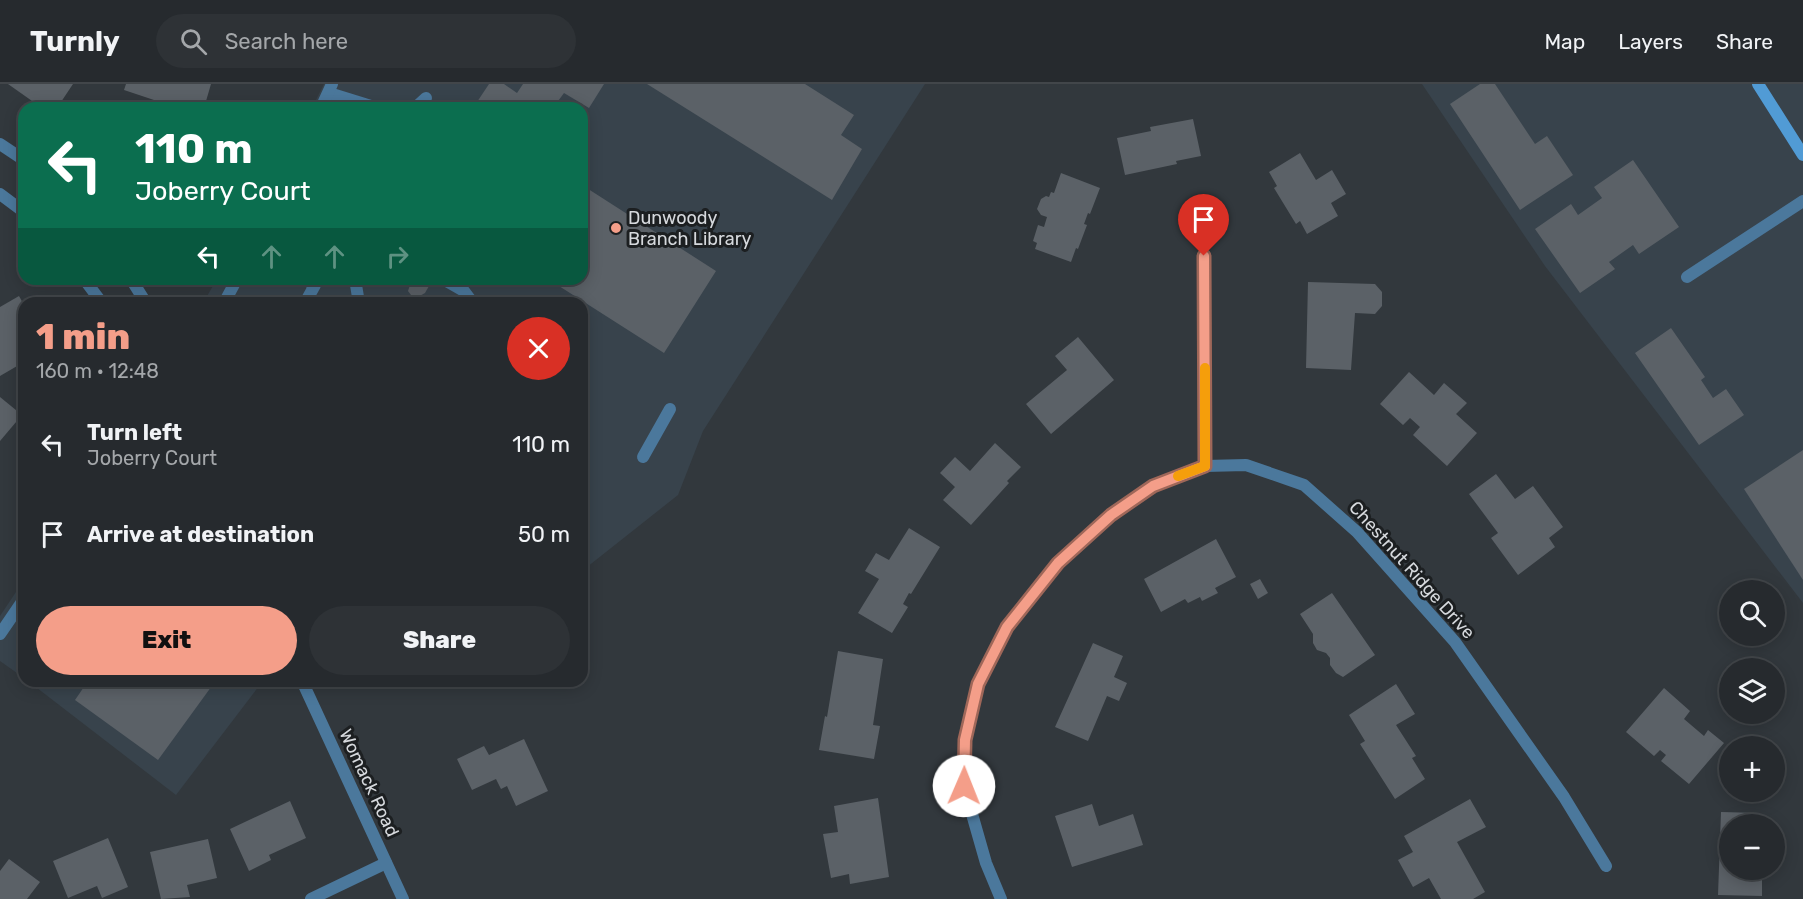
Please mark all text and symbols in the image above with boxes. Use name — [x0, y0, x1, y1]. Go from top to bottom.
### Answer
search box — [156, 14, 576, 68]
text: Turnly — [30, 25, 120, 58]
icon: search — [177, 25, 210, 58]
text: Search here — [225, 28, 348, 55]
text: Map — [1544, 29, 1585, 54]
text: Layers — [1618, 29, 1683, 54]
text: Share — [1716, 29, 1773, 54]
text: 110 m — [135, 124, 253, 174]
icon: left — [36, 126, 114, 204]
text: Joberry Court — [135, 175, 311, 207]
pin — [1178, 194, 1229, 256]
icon: arrive — [1187, 203, 1220, 236]
place label: Dunwoody Branch Library — [628, 207, 752, 250]
marker: Dunwoody Branch Library — [609, 221, 623, 235]
icon: left — [192, 240, 225, 273]
icon: ahead — [255, 240, 288, 273]
icon: ahead — [318, 240, 351, 273]
icon: right — [381, 240, 414, 273]
text: 1 min — [36, 315, 130, 358]
button: close — [507, 317, 570, 380]
text: 160 m · 12:48 — [36, 359, 159, 383]
text: Turn left — [87, 419, 182, 446]
icon: left — [36, 428, 69, 461]
text: 110 m — [512, 431, 570, 458]
text: Joberry Court — [87, 446, 217, 470]
street label: Chestnut Ridge Drive — [1344, 497, 1480, 643]
icon: arrive — [36, 518, 69, 551]
text: Arrive at destination — [87, 521, 314, 548]
text: 50 m — [518, 521, 570, 548]
map controls — [1719, 580, 1785, 880]
button: search — [1719, 580, 1785, 646]
button: Exit — [36, 606, 297, 675]
button: Share — [309, 606, 570, 675]
button: layers — [1719, 658, 1785, 724]
street label: Womack Road — [334, 726, 404, 840]
button: + — [1719, 736, 1785, 802]
position arrow — [932, 754, 996, 818]
button: − — [1719, 814, 1785, 880]

